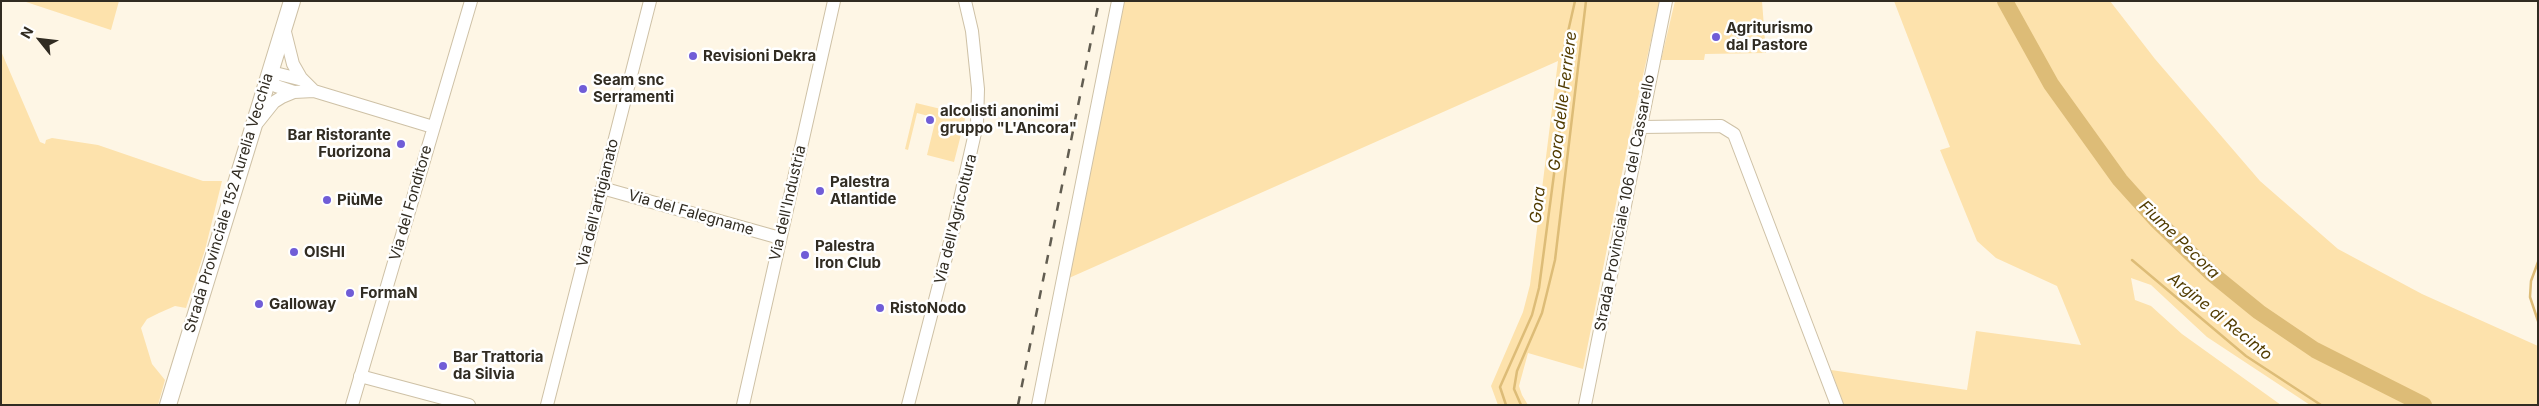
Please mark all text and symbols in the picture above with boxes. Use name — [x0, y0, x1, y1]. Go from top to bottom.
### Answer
north arrow — [15, 15, 65, 65]
place label: Agriturismo dal Pastore — [1726, 19, 1813, 54]
text: N — [16, 24, 36, 41]
water label: Gora delle Ferriere — [1545, 30, 1581, 172]
marker: Agriturismo dal Pastore — [1710, 31, 1722, 43]
place label: Revisioni Dekra — [703, 47, 816, 65]
marker: Revisioni Dekra — [687, 50, 699, 62]
street label: Strada Provinciale 152 Aurelia Vecchia — [181, 71, 277, 335]
place label: Seam snc Serramenti — [593, 71, 674, 106]
street label: Strada Provinciale 106 del Cassarello — [1591, 73, 1659, 333]
marker: Seam snc Serramenti — [577, 83, 589, 95]
place label: alcolisti anonimi gruppo "L'Ancora" — [940, 102, 1077, 137]
marker: alcolisti anonimi gruppo "L'Ancora" — [924, 114, 936, 126]
place label: Bar Ristorante Fuorizona — [288, 126, 391, 161]
street label: Via dell'artigianato — [573, 137, 623, 269]
marker: Bar Ristorante Fuorizona — [395, 138, 407, 150]
street label: Via del Fonditore — [386, 143, 436, 263]
street label: Via dell'Industria — [766, 143, 810, 263]
street label: Via dell'Agricoltura — [931, 152, 981, 286]
place label: Palestra Atlantide — [830, 173, 896, 208]
marker: Palestra Atlantide — [814, 185, 826, 197]
water label: Gora — [1526, 185, 1550, 225]
street label: Via del Falegname — [626, 186, 756, 240]
place label: PiùMe — [337, 191, 383, 209]
marker: PiùMe — [321, 194, 333, 206]
water label: Fiume Pecora — [2135, 197, 2223, 283]
place label: Palestra Iron Club — [815, 237, 881, 272]
place label: OISHI — [304, 243, 345, 261]
marker: OISHI — [288, 246, 300, 258]
marker: Palestra Iron Club — [799, 249, 811, 261]
water label: Argine di Recinto — [2164, 269, 2276, 365]
place label: FormaN — [360, 284, 418, 302]
marker: FormaN — [344, 287, 356, 299]
place label: Galloway — [269, 295, 336, 313]
marker: Galloway — [253, 298, 265, 310]
place label: RistoNodo — [890, 299, 966, 317]
marker: RistoNodo — [874, 302, 886, 314]
place label: Bar Trattoria da Silvia — [453, 348, 544, 383]
marker: Bar Trattoria da Silvia — [437, 360, 449, 372]

